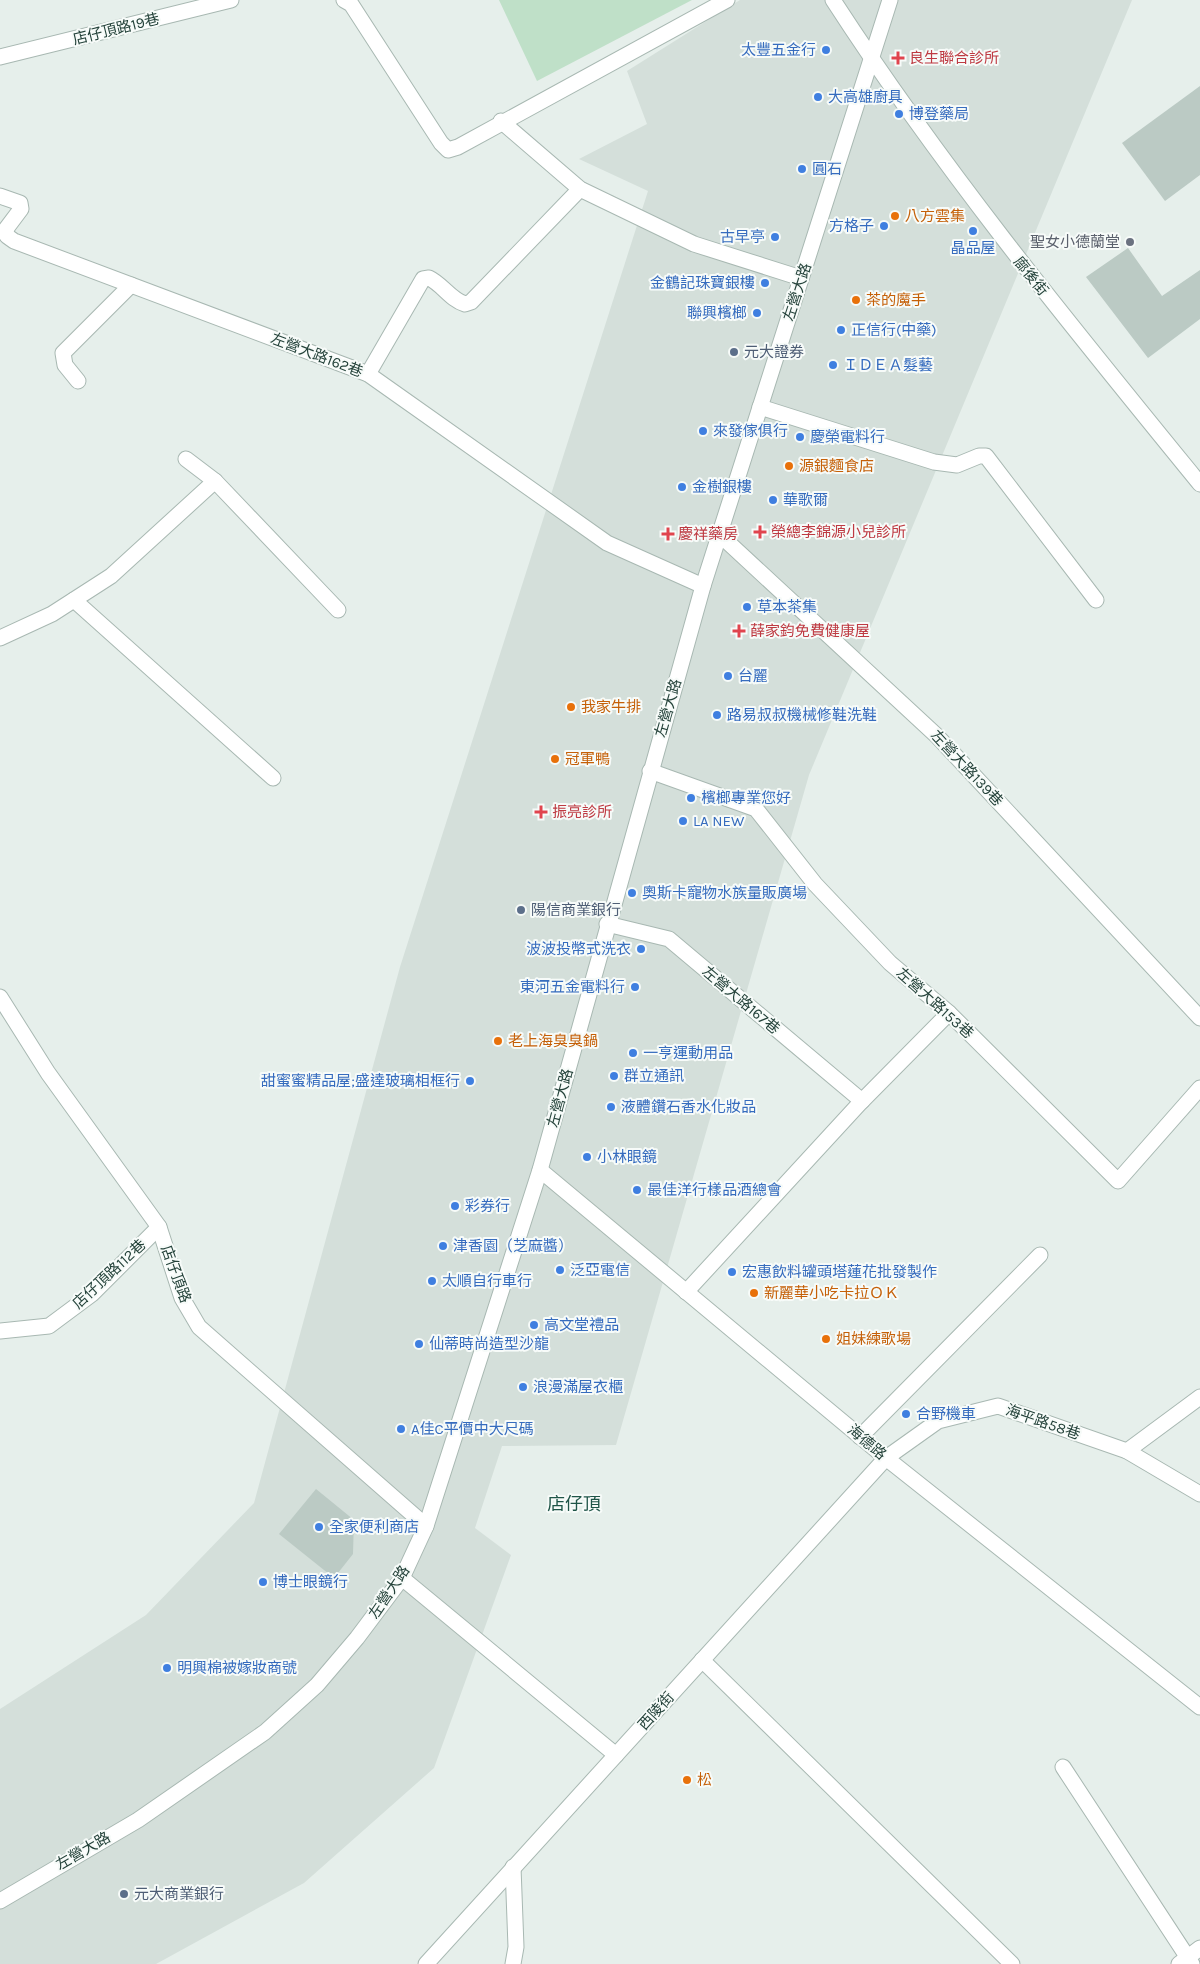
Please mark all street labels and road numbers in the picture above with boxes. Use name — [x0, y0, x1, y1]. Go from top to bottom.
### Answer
street label: 店仔頂路19巷 — [71, 10, 161, 48]
street label: 廍後街 — [1010, 253, 1052, 299]
street label: 左營大路 — [779, 261, 815, 323]
street label: 左營大路162巷 — [268, 329, 366, 381]
street label: 左營大路 — [651, 677, 685, 739]
street label: 左營大路139巷 — [927, 726, 1007, 810]
street label: 左營大路167巷 — [699, 962, 783, 1038]
street label: 左營大路153巷 — [893, 964, 977, 1042]
street label: 左營大路 — [544, 1067, 576, 1129]
street label: 店仔頂路112巷 — [69, 1235, 149, 1313]
street label: 店仔頂路 — [157, 1243, 195, 1305]
street label: 海平路58巷 — [1003, 1401, 1083, 1443]
street label: 海德路 — [844, 1421, 890, 1463]
street label: 左營大路 — [365, 1562, 413, 1622]
street label: 西陵街 — [634, 1688, 678, 1734]
street label: 左營大路 — [53, 1828, 113, 1874]

